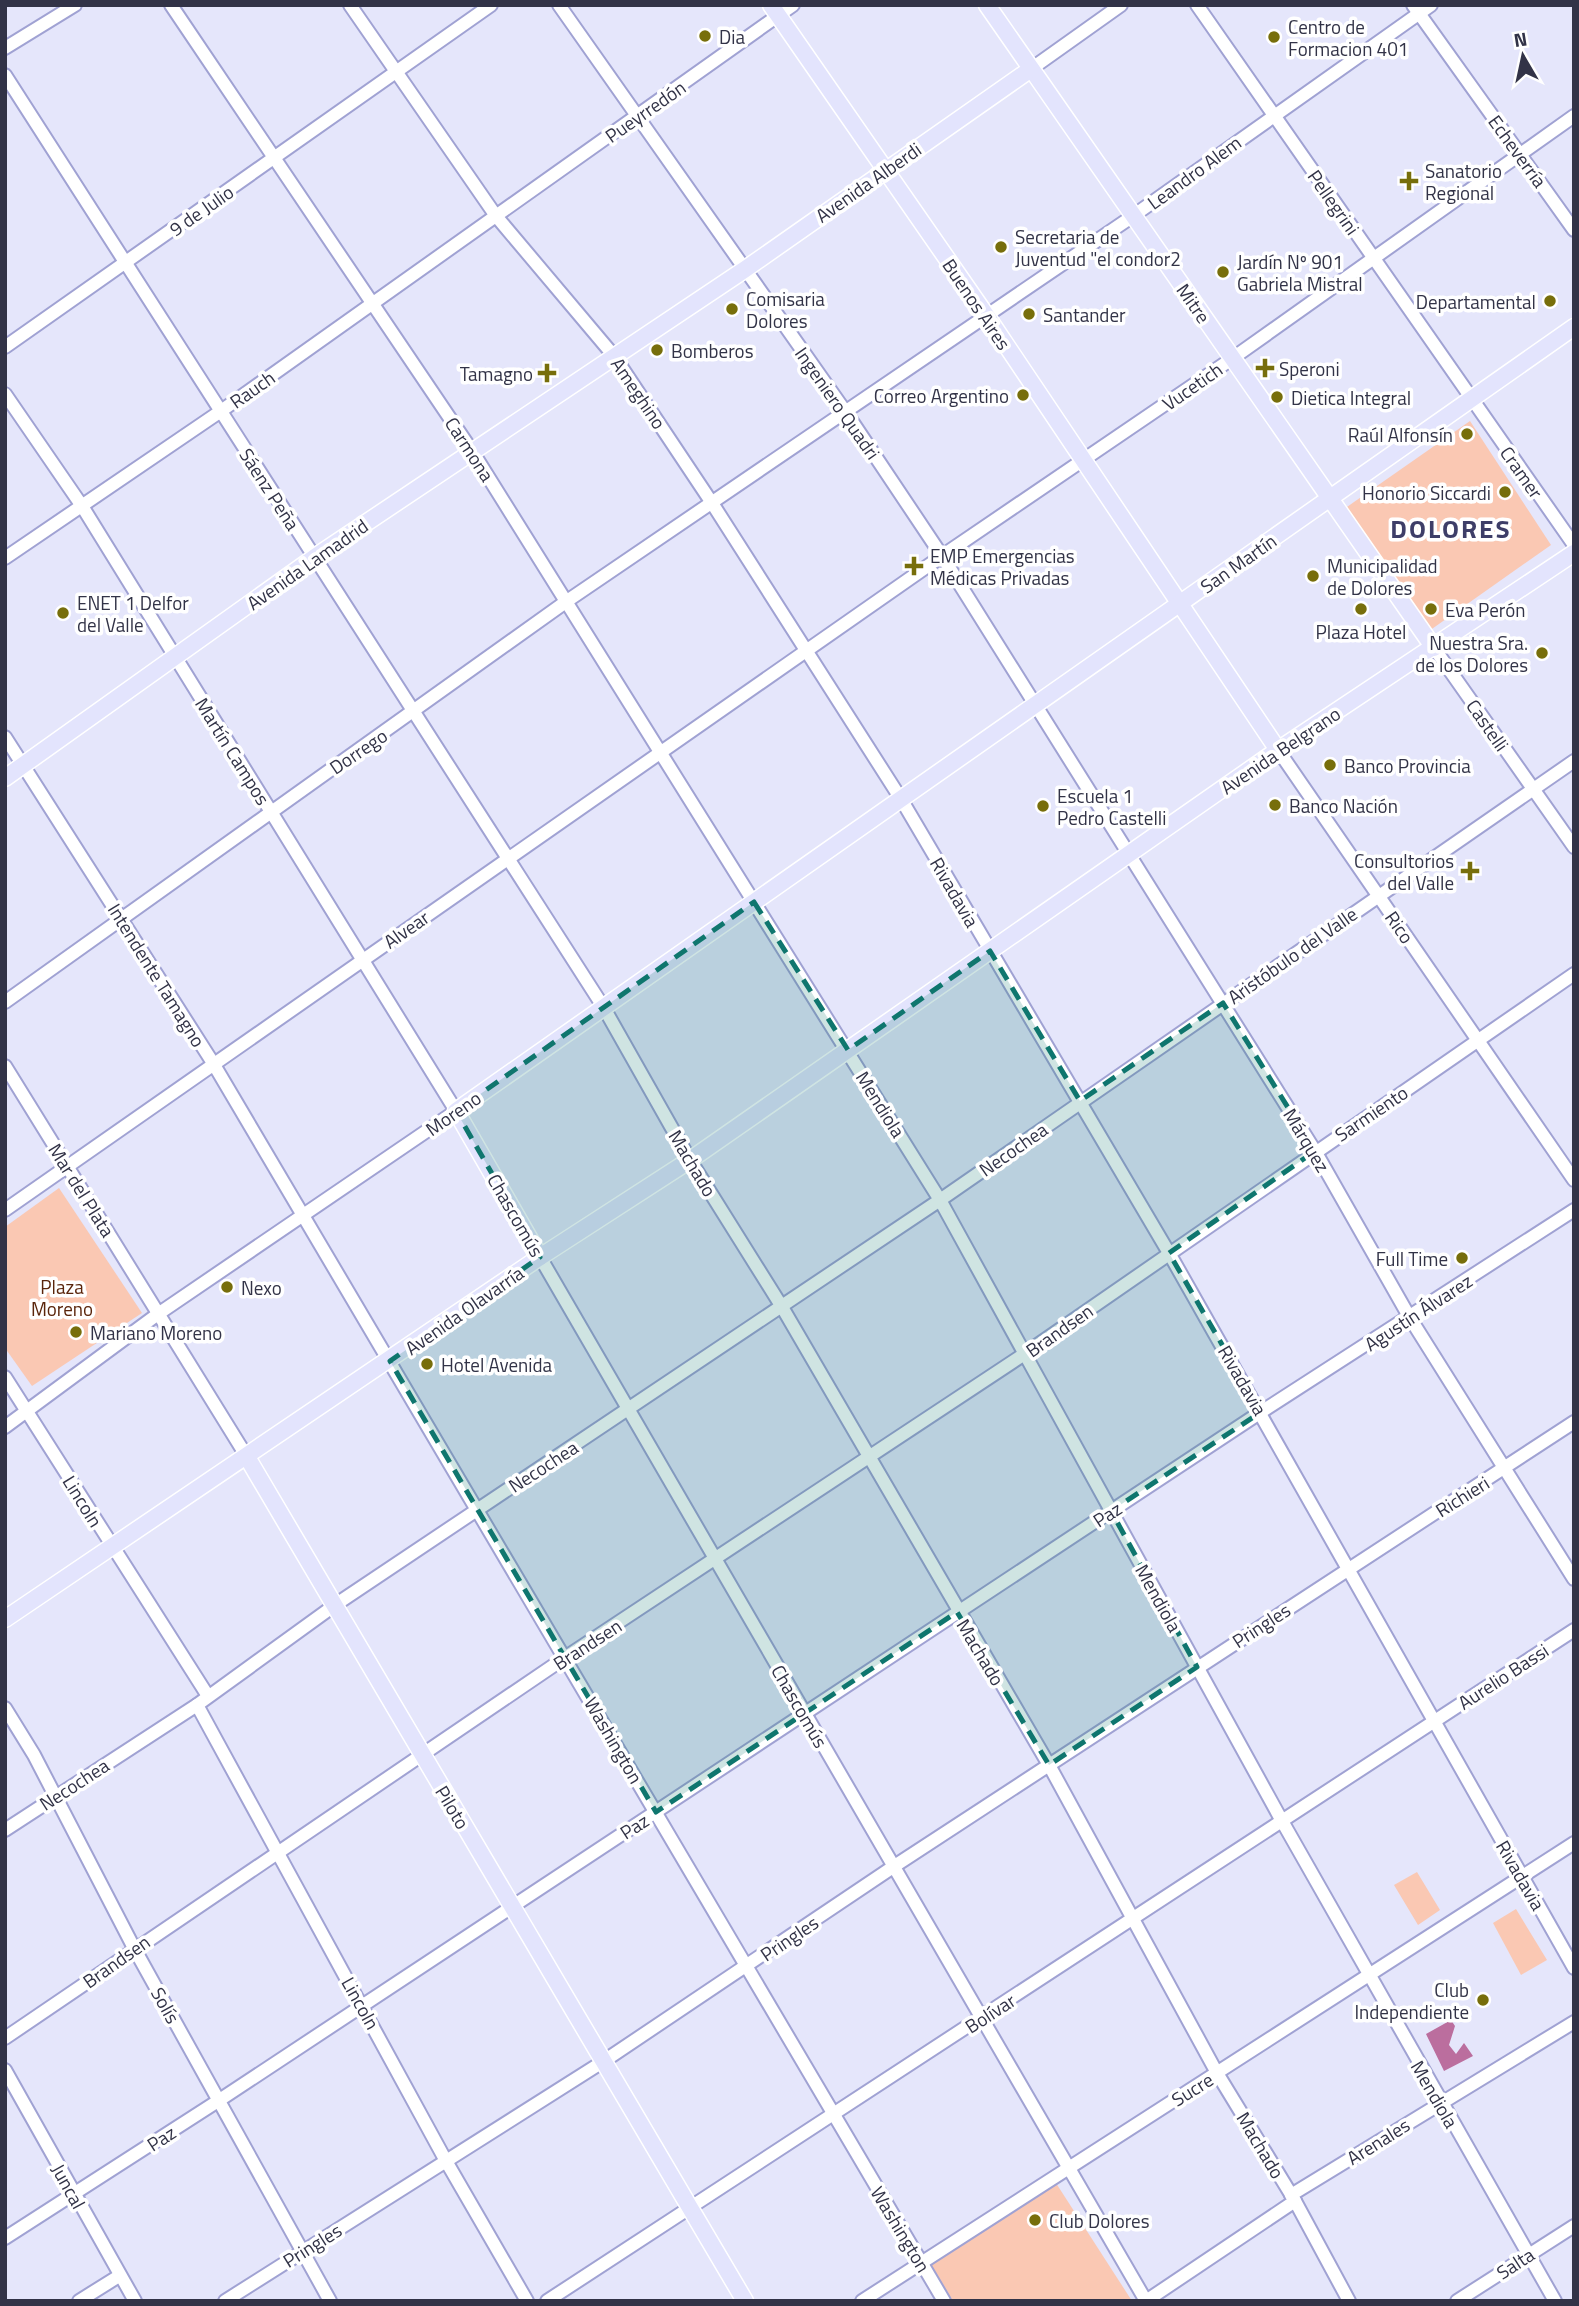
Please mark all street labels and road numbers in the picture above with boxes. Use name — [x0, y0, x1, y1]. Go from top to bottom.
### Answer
street label: Pueyrredón — [599, 73, 691, 149]
street label: Echeverría — [1482, 109, 1555, 194]
street label: Leandro Alem — [1141, 128, 1247, 216]
street label: Avenida Alberdi — [809, 135, 927, 229]
street label: Pellegrini — [1301, 163, 1367, 241]
street label: 9 de Julio — [163, 177, 239, 243]
street label: Buenos Aires — [936, 252, 1018, 356]
street label: Mitre — [1170, 277, 1218, 329]
street label: Ingeniero Quadri — [788, 341, 888, 465]
street label: Ameghino — [604, 351, 674, 435]
street label: Vucetich — [1156, 355, 1228, 417]
street label: Rauch — [223, 363, 281, 415]
street label: Carmona — [438, 411, 502, 488]
street label: Cramer — [1493, 440, 1551, 505]
street label: Sáenz Peña — [233, 442, 308, 536]
street label: Avenida Lamadrid — [240, 511, 374, 617]
street label: San Martín — [1194, 526, 1282, 600]
street label: Martín Campos — [188, 692, 278, 811]
street label: Castelli — [1460, 693, 1516, 757]
street label: Avenida Belgrano — [1214, 699, 1346, 801]
street label: Dorrego — [323, 721, 393, 781]
street label: Rivadavia — [923, 852, 987, 933]
street label: Intendente Tamagno — [101, 897, 213, 1053]
street label: Aristóbulo del Valle — [1221, 899, 1363, 1011]
street label: Alvear — [377, 902, 435, 955]
street label: Rico — [1378, 905, 1422, 949]
street label: Mendiola — [849, 1065, 913, 1143]
street label: Sarmiento — [1329, 1078, 1413, 1148]
street label: Moreno — [419, 1083, 487, 1143]
street label: Márquez — [1277, 1102, 1337, 1178]
street label: Necochea — [973, 1114, 1054, 1183]
street label: Machado — [662, 1124, 724, 1202]
street label: Mar del Plata — [42, 1137, 123, 1243]
street label: Chascomús — [480, 1168, 552, 1262]
street label: Avenida Olavarría — [399, 1258, 530, 1362]
street label: Agustín Álvarez — [1358, 1266, 1478, 1358]
street label: Brandsen — [1019, 1296, 1099, 1364]
street label: Rivadavia — [1211, 1340, 1275, 1421]
street label: Necochea — [502, 1432, 584, 1499]
street label: Richieri — [1429, 1468, 1495, 1524]
street label: Lincoln — [56, 1469, 110, 1533]
street label: Paz — [1087, 1494, 1127, 1534]
street label: Mendiola — [1128, 1559, 1190, 1638]
street label: Pringles — [1226, 1595, 1296, 1655]
street label: Brandsen — [547, 1611, 627, 1677]
street label: Machado — [950, 1613, 1012, 1691]
street label: Aurelio Bassi — [1452, 1636, 1554, 1716]
street label: Chascomús — [764, 1659, 836, 1753]
street label: Washington — [577, 1691, 651, 1789]
street label: Necochea — [33, 1750, 115, 1817]
street label: Piloto — [429, 1780, 477, 1834]
street label: Paz — [614, 1806, 654, 1846]
street label: Rivadavia — [1489, 1835, 1553, 1916]
street label: Pringles — [754, 1908, 824, 1968]
street label: Brandsen — [76, 1927, 156, 1995]
street label: Lincoln — [335, 1971, 387, 2035]
street label: Solís — [144, 1981, 188, 2029]
street label: Bolívar — [959, 1986, 1021, 2040]
street label: Mendiola — [1404, 2055, 1466, 2134]
street label: Sucre — [1165, 2065, 1219, 2113]
street label: Machado — [1230, 2106, 1292, 2184]
street label: Arenales — [1341, 2110, 1415, 2172]
street label: Paz — [141, 2118, 181, 2158]
street label: Juncal — [45, 2158, 93, 2214]
street label: Washington — [864, 2180, 938, 2278]
street label: Pringles — [277, 2215, 347, 2274]
street label: Salta — [1490, 2240, 1540, 2286]

